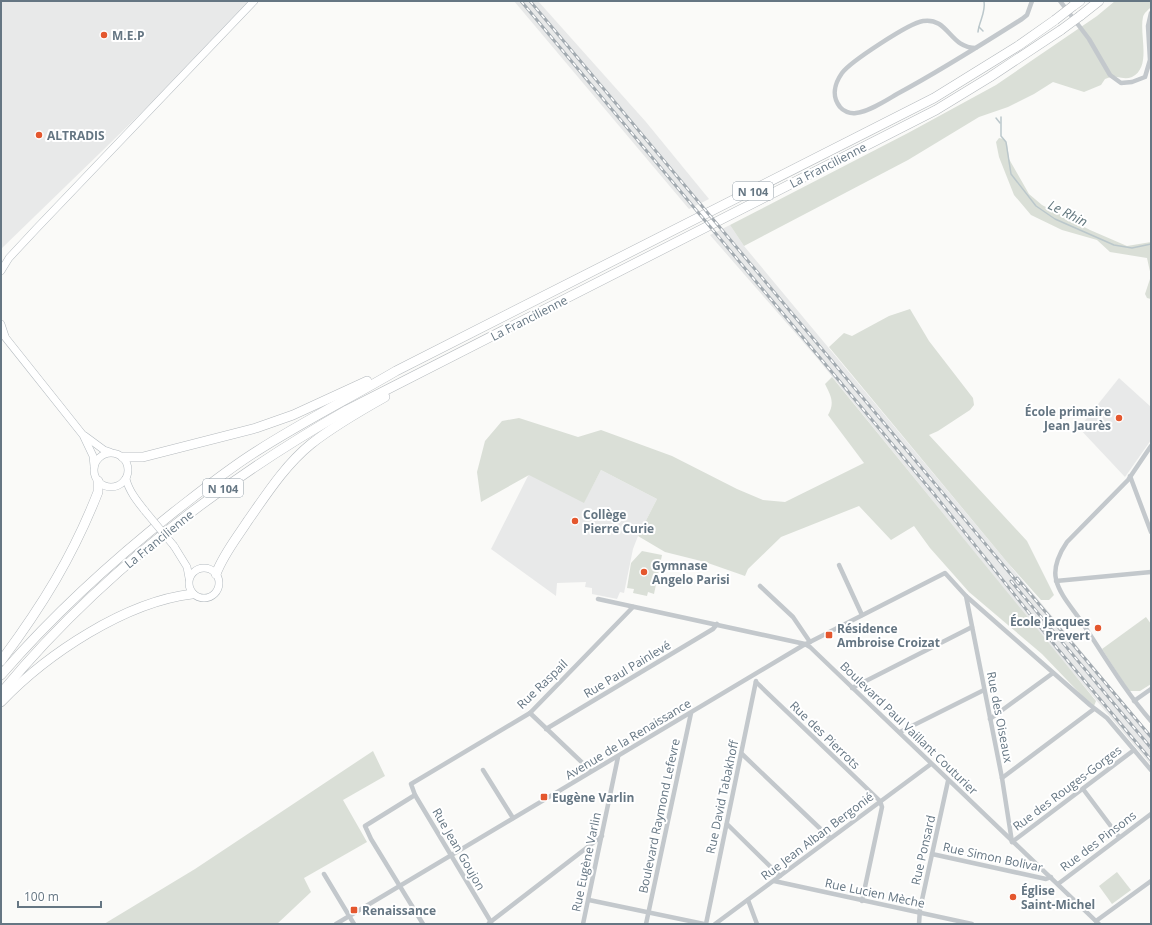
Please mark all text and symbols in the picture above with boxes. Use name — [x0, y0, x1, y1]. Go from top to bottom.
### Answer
place label: M.E.P — [112, 27, 144, 44]
marker: M.E.P — [99, 30, 109, 40]
place label: ALTRADIS — [47, 127, 105, 144]
marker: ALTRADIS — [34, 130, 44, 140]
street label: La Francilienne — [787, 138, 870, 192]
road number: N 104 — [733, 182, 773, 200]
water label: Le Rhin — [1045, 195, 1091, 231]
street label: La Francilienne — [488, 291, 571, 345]
place label: École primaire Jean Jaurès — [1025, 403, 1111, 434]
marker: École primaire Jean Jaurès — [1114, 413, 1124, 423]
road number: N 104 — [203, 479, 243, 497]
street label: La Francilienne — [121, 506, 197, 572]
place label: Collège Pierre Curie — [583, 506, 654, 537]
marker: Collège Pierre Curie — [570, 516, 580, 526]
place label: Gymnase Angelo Parisi — [652, 557, 730, 588]
marker: Gymnase Angelo Parisi — [639, 567, 649, 577]
place label: École Jacques Prevert — [1010, 613, 1090, 644]
place label: Résidence Ambroise Croizat — [837, 620, 940, 651]
marker: École Jacques Prevert — [1093, 623, 1103, 633]
marker: Résidence Ambroise Croizat — [824, 630, 834, 640]
street label: Rue Paul Painlevé — [580, 636, 674, 702]
street label: Rue Raspail — [513, 655, 571, 713]
street label: Boulevard Paul Vaillant Couturier — [836, 658, 982, 799]
street label: Rue des Oiseaux — [983, 670, 1017, 765]
street label: Avenue de la Renaissance — [562, 694, 694, 783]
street label: Rue des Pierrots — [786, 697, 864, 773]
street label: Boulevard Raymond Lefevre — [634, 737, 684, 895]
street label: Rue David Tabakhoff — [702, 738, 743, 855]
street label: Rue des Rouges-Gorges — [1009, 741, 1125, 835]
street label: Rue Jean Alban Bergonié — [757, 788, 877, 884]
place label: Eugène Varlin — [552, 789, 634, 806]
marker: Eugène Varlin — [539, 792, 549, 802]
street label: Rue Jean Goujon — [428, 805, 490, 893]
street label: Rue des Pinsons — [1056, 807, 1140, 875]
street label: Rue Eugène Varlin — [567, 811, 605, 913]
street label: Rue Ponsard — [907, 813, 939, 887]
street label: Rue Simon Bolivar — [942, 838, 1045, 876]
street label: Rue Lucien Mèche — [824, 874, 927, 912]
place label: Église Saint-Michel — [1021, 882, 1095, 913]
scale bar — [18, 883, 101, 909]
text: 100 m — [24, 888, 59, 905]
marker: Église Saint-Michel — [1008, 892, 1018, 902]
place label: Renaissance — [362, 902, 436, 919]
marker: Renaissance — [349, 905, 359, 915]

